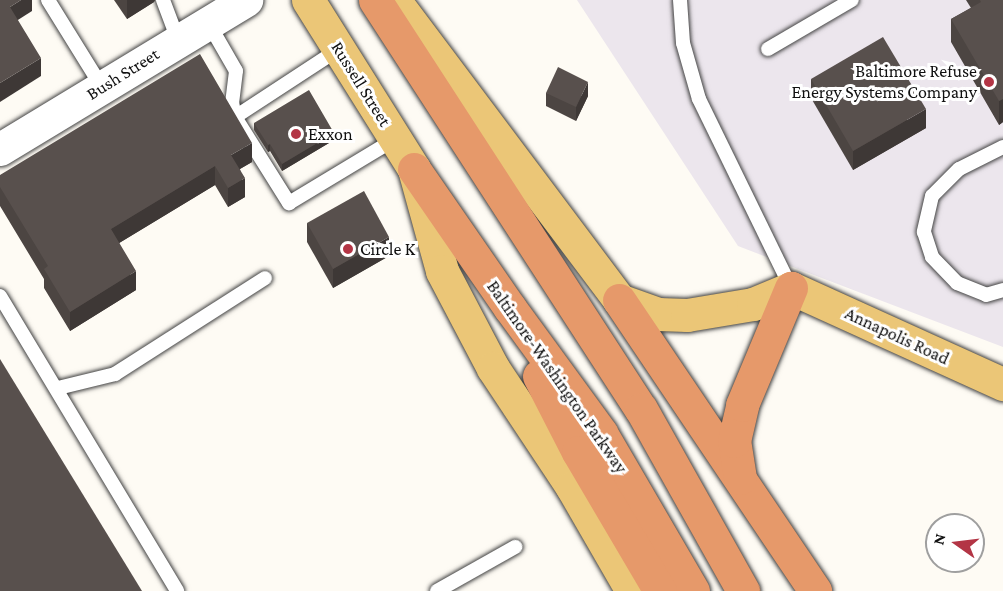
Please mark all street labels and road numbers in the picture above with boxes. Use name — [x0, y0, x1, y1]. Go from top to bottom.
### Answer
street label: Russell Street — [326, 37, 396, 131]
street label: Bush Street — [83, 43, 163, 105]
street label: Baltimore-Washington Parkway — [482, 276, 632, 478]
street label: Annapolis Road — [841, 302, 953, 370]

